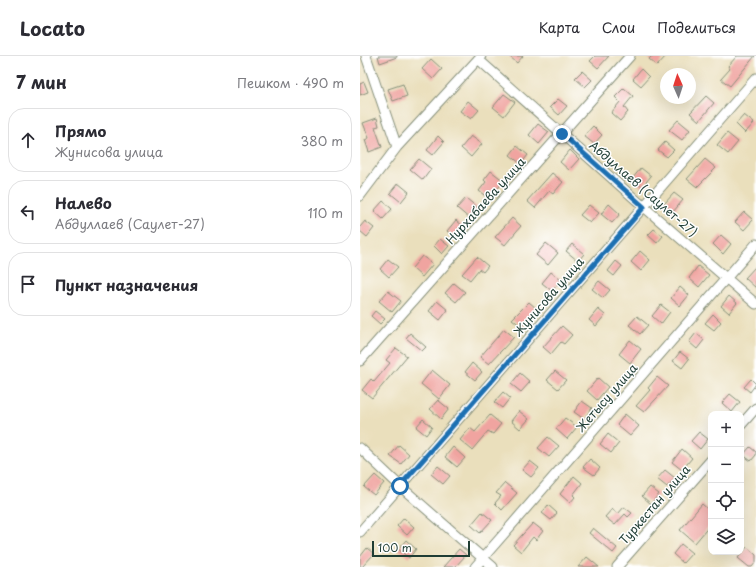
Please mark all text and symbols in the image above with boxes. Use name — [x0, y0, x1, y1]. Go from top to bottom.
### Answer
text: Locato — [20, 14, 85, 42]
text: Карта — [539, 17, 580, 38]
text: Слои — [602, 17, 635, 38]
text: Поделиться — [657, 17, 736, 38]
north arrow — [660, 68, 696, 104]
text: 7 мин — [16, 69, 67, 95]
text: Пешком · 490 m — [237, 73, 344, 92]
text: Прямо — [55, 119, 106, 142]
route end — [553, 125, 571, 143]
icon: ahead — [17, 129, 39, 151]
text: 380 m — [300, 131, 343, 150]
street label: Абдуллаев (Саулет-27) — [586, 136, 702, 240]
text: Жунисова улица — [55, 142, 163, 161]
street label: Нурхабаева улица — [441, 152, 530, 248]
text: Налево — [55, 191, 112, 214]
icon: left — [17, 201, 39, 223]
text: 110 m — [308, 203, 343, 222]
text: Абдуллаев (Саулет-27) — [55, 214, 205, 233]
street label: Жунисова улица — [509, 252, 588, 340]
icon: arrive — [17, 273, 39, 295]
text: Пункт назначения — [55, 273, 198, 296]
street label: Жетысу улица — [571, 359, 641, 436]
map controls — [708, 411, 744, 555]
button: + — [708, 411, 744, 447]
button: − — [708, 447, 744, 483]
street label: Туркестан улица — [615, 460, 694, 548]
route start — [391, 477, 409, 495]
button: locate — [708, 483, 744, 519]
button: layers — [708, 519, 744, 555]
scale bar — [372, 539, 470, 558]
text: 100 m — [378, 539, 412, 556]

